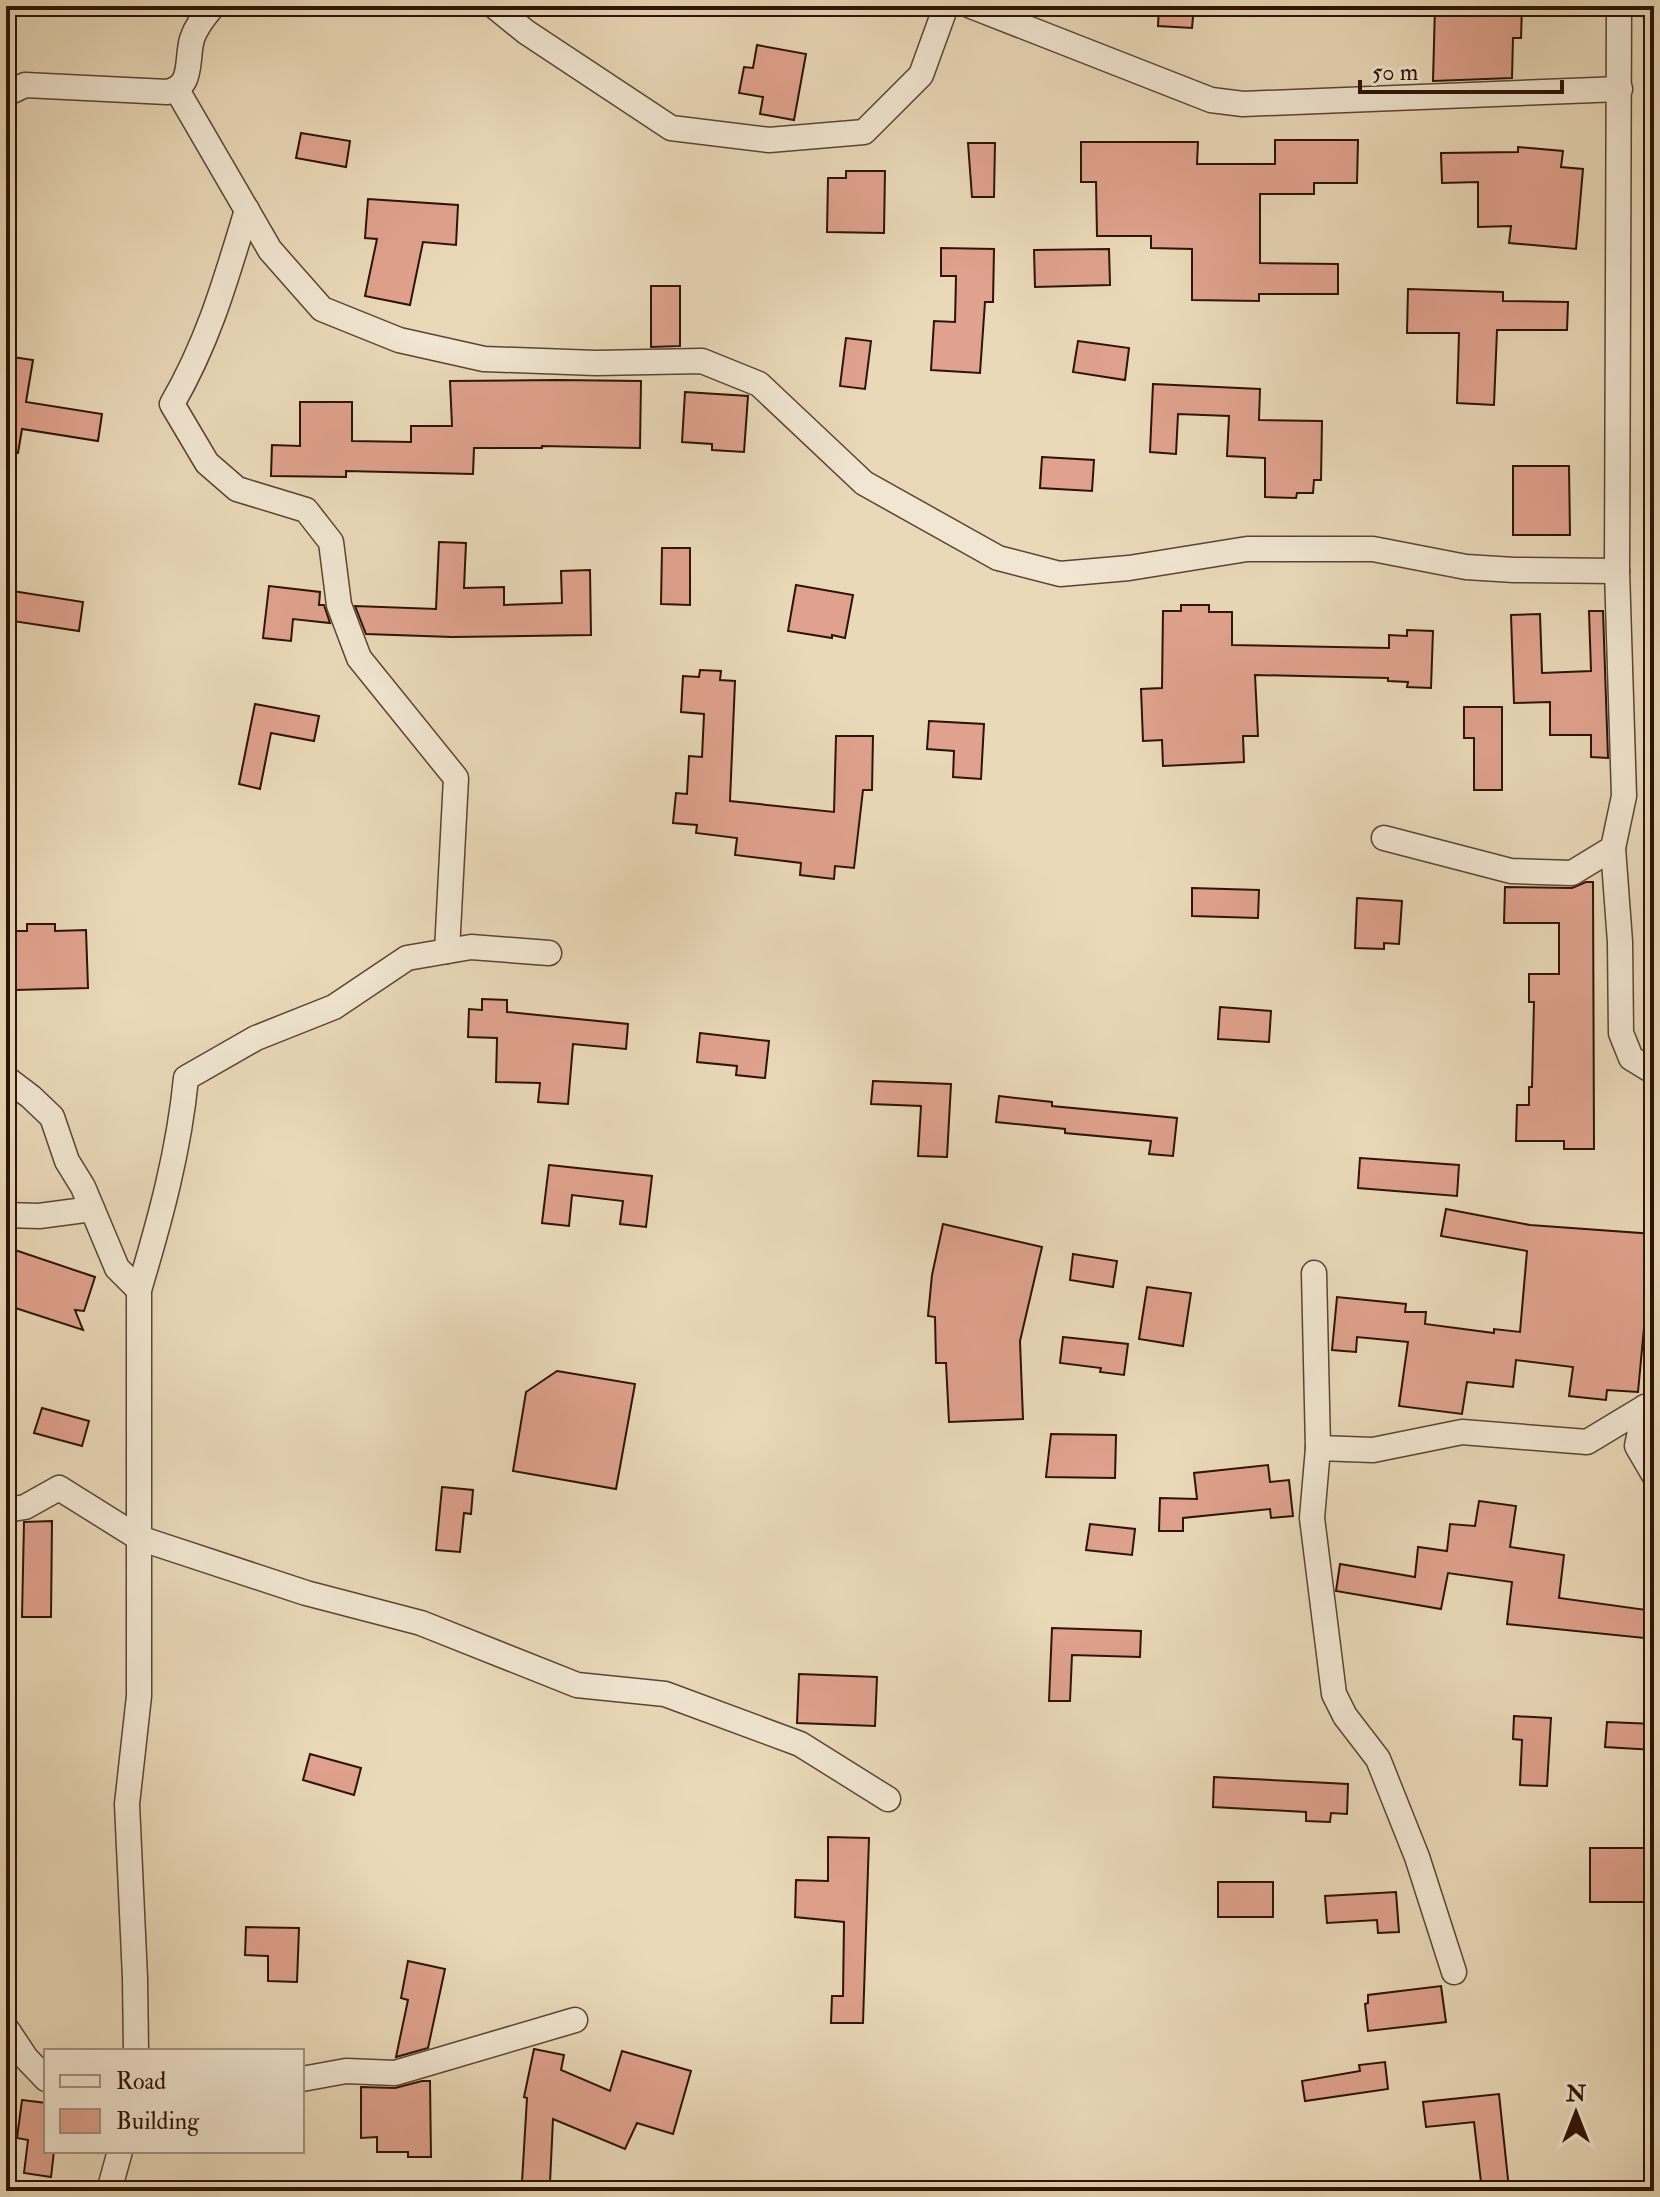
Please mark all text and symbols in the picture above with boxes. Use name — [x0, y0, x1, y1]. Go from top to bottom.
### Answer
scale bar — [1360, 44, 1562, 94]
text: 50 m — [1372, 57, 1419, 88]
legend — [44, 2049, 304, 2153]
text: Road — [116, 2066, 166, 2097]
north arrow — [1536, 2073, 1616, 2153]
text: N — [1565, 2080, 1586, 2108]
text: Building — [116, 2106, 200, 2137]

